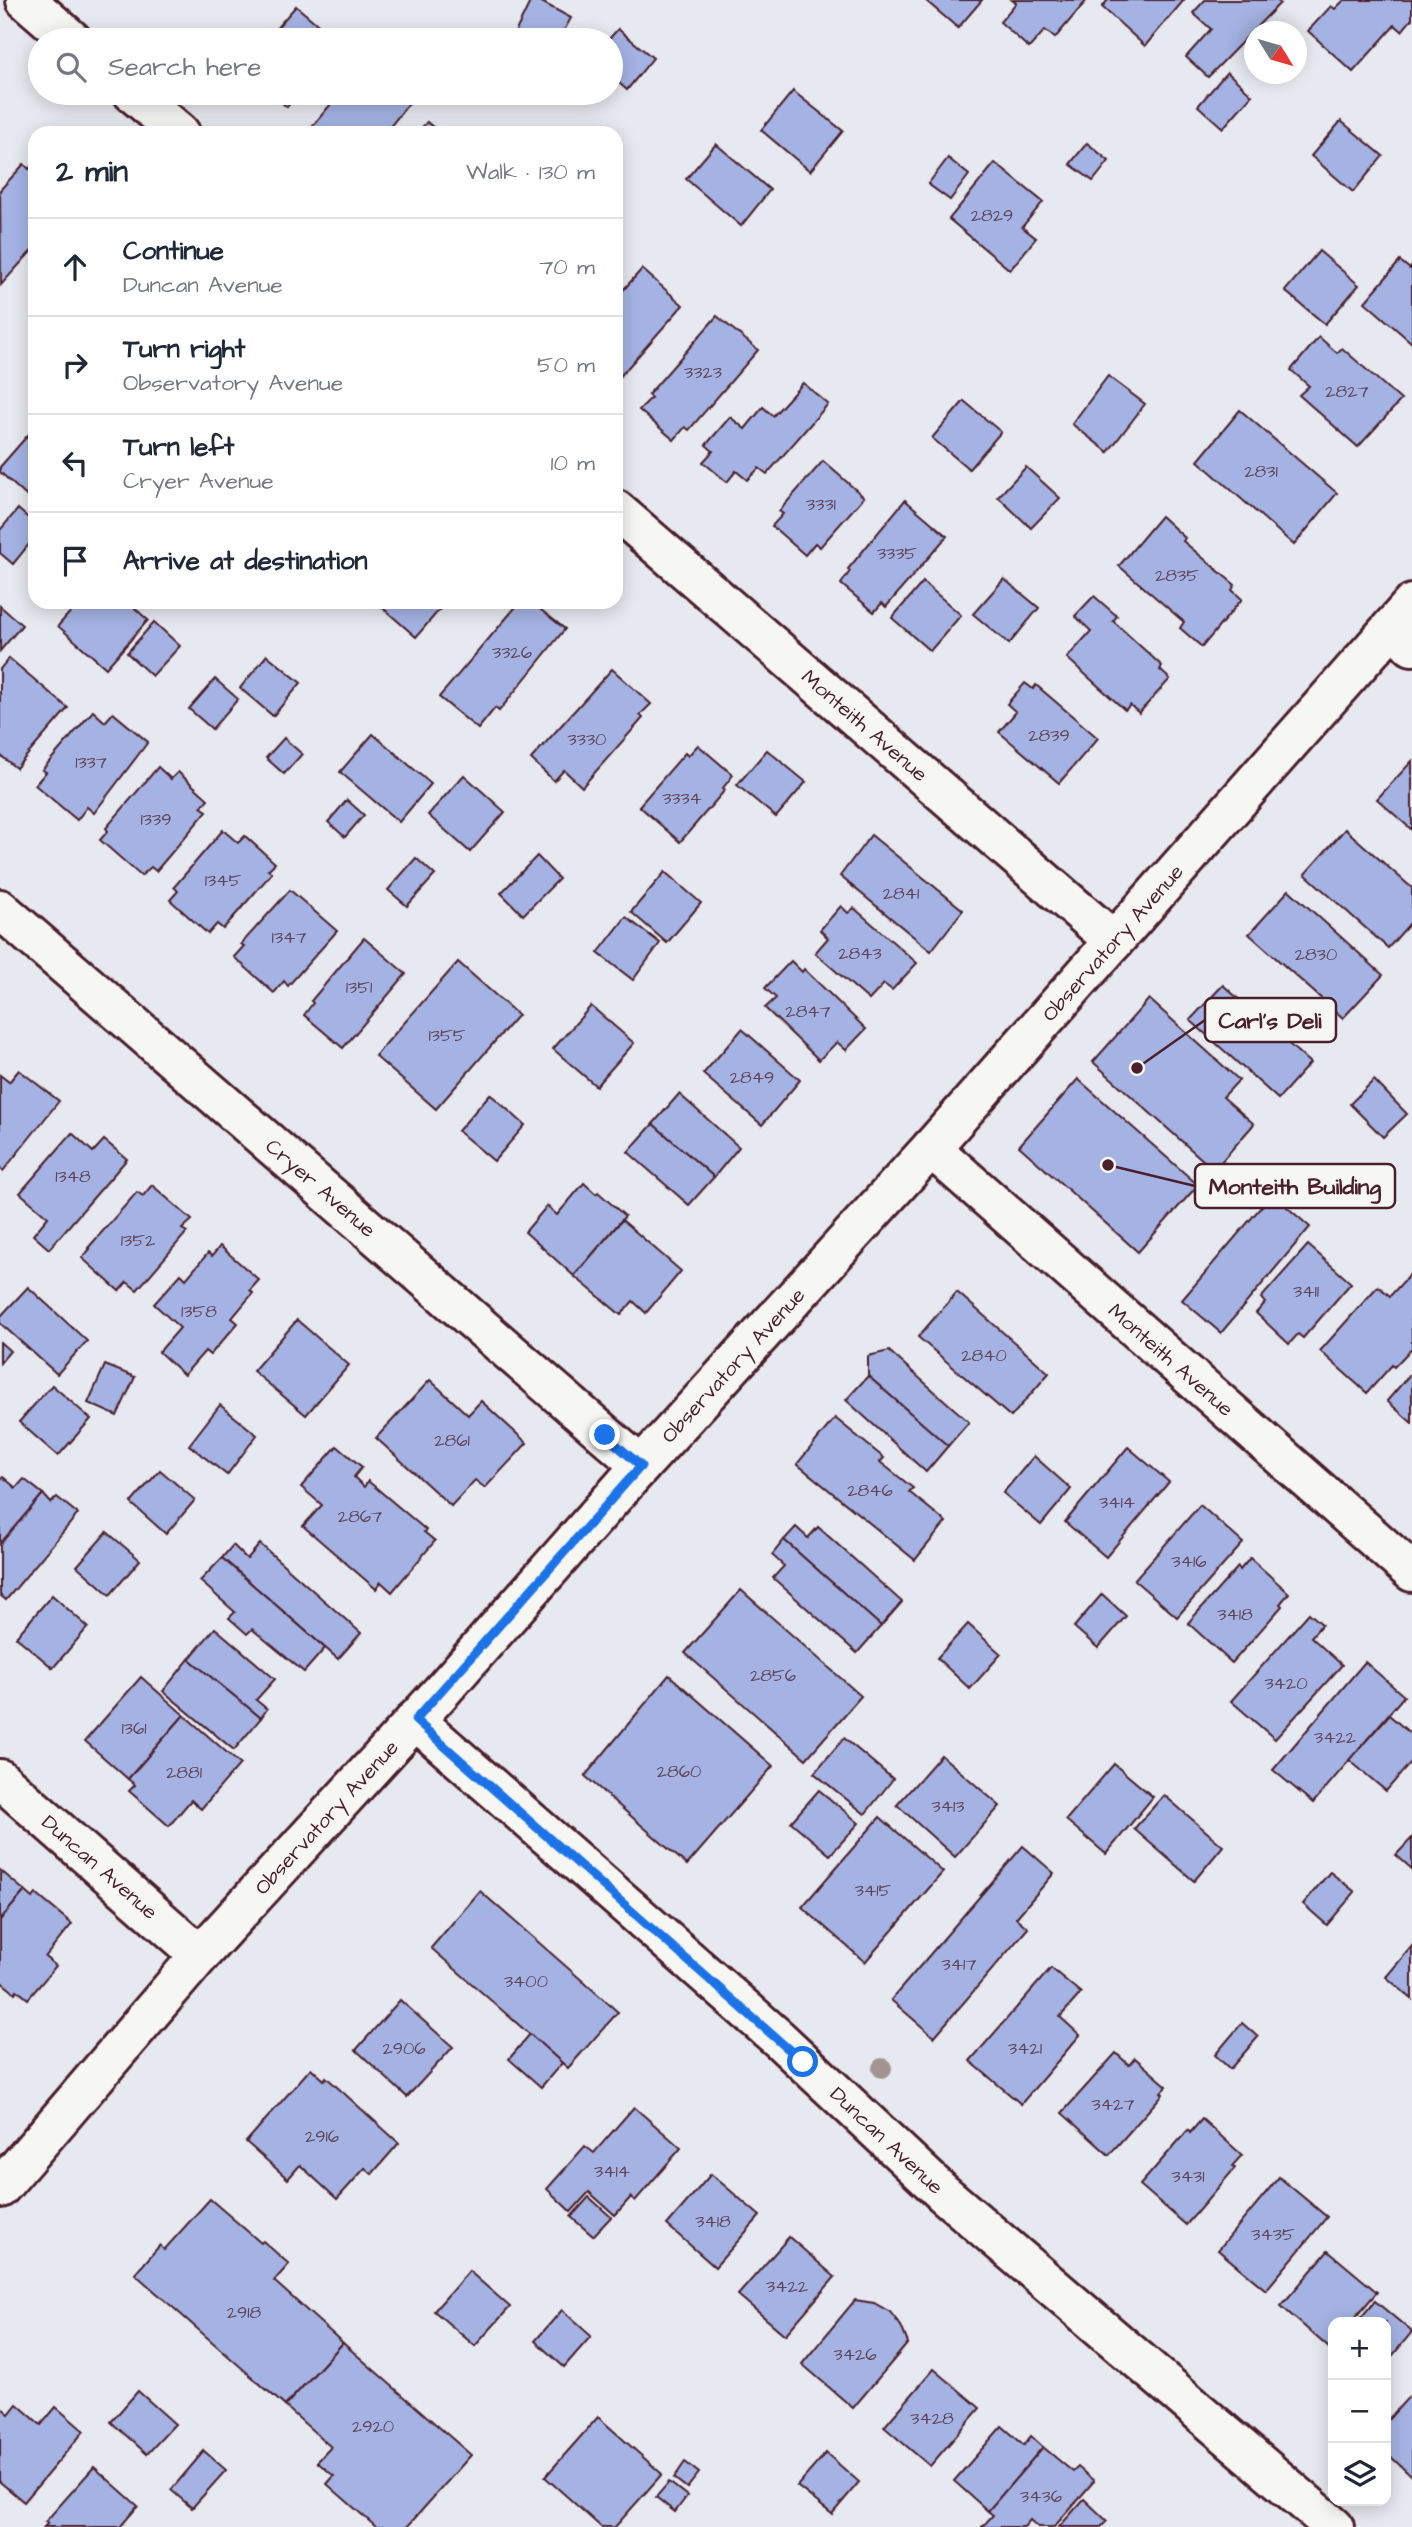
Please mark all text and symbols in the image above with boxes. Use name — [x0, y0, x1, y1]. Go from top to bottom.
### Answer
north arrow — [1244, 21, 1307, 84]
search box — [28, 28, 623, 105]
icon: search — [52, 48, 90, 86]
text: Search here — [108, 49, 261, 85]
text: 2 min — [56, 151, 128, 193]
text: Walk · 130 m — [466, 156, 595, 188]
house number: 2829 — [971, 203, 1013, 228]
text: Continue — [123, 233, 224, 269]
icon: ahead — [56, 248, 94, 286]
text: 70 m — [539, 251, 595, 283]
text: Duncan Avenue — [123, 269, 283, 301]
text: Turn right — [123, 331, 245, 367]
icon: right — [56, 346, 94, 384]
text: 50 m — [537, 349, 595, 381]
house number: 3323 — [684, 360, 722, 385]
text: Observatory Avenue — [123, 367, 343, 399]
house number: 2827 — [1325, 379, 1369, 404]
text: Turn left — [123, 429, 234, 465]
icon: left — [56, 444, 94, 482]
text: 10 m — [550, 447, 595, 479]
house number: 2831 — [1244, 459, 1278, 484]
text: Cryer Avenue — [123, 465, 274, 497]
house number: 3331 — [806, 492, 836, 517]
house number: 3335 — [877, 541, 917, 566]
icon: arrive — [56, 542, 94, 580]
text: Arrive at destination — [123, 543, 368, 579]
house number: 2835 — [1155, 563, 1199, 588]
house number: 3326 — [492, 640, 532, 665]
street label: Monteith Avenue — [795, 663, 934, 788]
house number: 2839 — [1028, 723, 1070, 748]
house number: 3330 — [568, 727, 606, 752]
house number: 1337 — [75, 750, 107, 775]
house number: 3334 — [662, 786, 702, 811]
house number: 1339 — [141, 807, 171, 832]
street label: Observatory Avenue — [1035, 858, 1190, 1028]
house number: 1345 — [205, 868, 241, 893]
house number: 2841 — [883, 881, 919, 906]
house number: 1347 — [272, 925, 306, 950]
house number: 2843 — [838, 941, 882, 966]
house number: 2830 — [1295, 942, 1337, 967]
house number: 1351 — [346, 975, 372, 1000]
callout: Carl’s Deli — [1205, 998, 1336, 1042]
house number: 2847 — [785, 999, 831, 1024]
text: Carl’s Deli — [1218, 1005, 1322, 1037]
house number: 1355 — [429, 1023, 466, 1048]
house number: 2849 — [730, 1065, 774, 1090]
street label: Cryer Avenue — [259, 1132, 382, 1244]
house number: 1348 — [55, 1164, 91, 1189]
callout: Monteith Building — [1195, 1164, 1395, 1208]
text: Monteith Building — [1209, 1171, 1381, 1204]
house number: 1352 — [121, 1228, 156, 1253]
house number: 3411 — [1293, 1279, 1319, 1304]
street label: Observatory Avenue — [654, 1281, 811, 1449]
street label: Monteith Avenue — [1102, 1296, 1240, 1423]
house number: 1358 — [181, 1299, 217, 1324]
house number: 2840 — [961, 1343, 1007, 1368]
route end — [589, 1419, 620, 1450]
house number: 2861 — [434, 1428, 470, 1453]
house number: 2846 — [847, 1478, 893, 1503]
house number: 3414 — [1099, 1490, 1135, 1515]
house number: 2867 — [338, 1504, 382, 1529]
house number: 3416 — [1172, 1549, 1207, 1574]
house number: 3418 — [1217, 1602, 1253, 1627]
house number: 2856 — [750, 1663, 796, 1688]
house number: 3420 — [1264, 1671, 1308, 1696]
house number: 1361 — [121, 1716, 147, 1741]
house number: 3422 — [1314, 1725, 1357, 1750]
street label: Observatory Avenue — [248, 1733, 405, 1901]
house number: 2860 — [657, 1759, 701, 1784]
house number: 2881 — [166, 1760, 202, 1785]
house number: 3413 — [932, 1794, 964, 1819]
street label: Duncan Avenue — [35, 1808, 164, 1926]
house number: 3415 — [855, 1878, 891, 1903]
house number: 3417 — [942, 1952, 976, 1977]
house number: 3400 — [504, 1969, 548, 1994]
house number: 2906 — [382, 2036, 426, 2061]
house number: 3421 — [1008, 2036, 1042, 2061]
route start — [787, 2046, 818, 2077]
street label: Duncan Avenue — [824, 2080, 950, 2201]
house number: 3427 — [1092, 2092, 1134, 2117]
house number: 2916 — [305, 2124, 339, 2149]
house number: 3414 — [594, 2159, 630, 2184]
house number: 3431 — [1172, 2164, 1204, 2189]
house number: 3418 — [695, 2209, 731, 2234]
house number: 3435 — [1251, 2222, 1295, 2247]
house number: 3422 — [766, 2274, 809, 2299]
house number: 2918 — [227, 2300, 262, 2325]
map controls — [1328, 2317, 1391, 2506]
button: + — [1328, 2317, 1391, 2380]
house number: 3426 — [834, 2342, 877, 2367]
button: − — [1328, 2380, 1391, 2443]
house number: 3428 — [910, 2406, 954, 2431]
house number: 2920 — [352, 2414, 394, 2439]
button: layers — [1328, 2443, 1391, 2506]
house number: 3436 — [1020, 2484, 1062, 2509]

